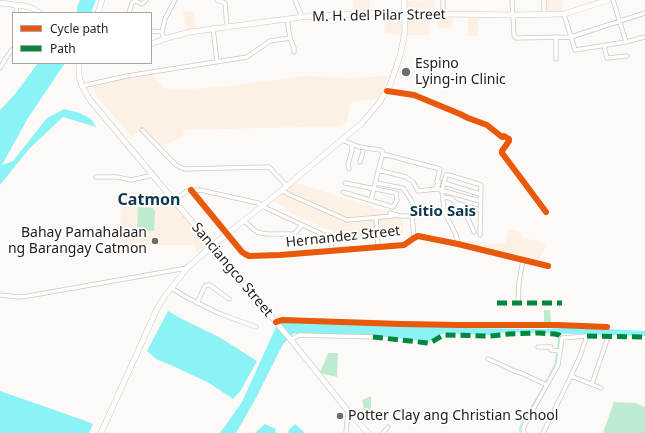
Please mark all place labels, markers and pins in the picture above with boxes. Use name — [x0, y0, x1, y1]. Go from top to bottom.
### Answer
place label: Espino Lying-in Clinic — [415, 56, 506, 88]
marker: Espino Lying-in Clinic — [400, 66, 412, 78]
place label: Bahay Pamahalaan ng Barangay Catmon — [8, 225, 147, 258]
marker: Bahay Pamahalaan ng Barangay Catmon — [150, 236, 160, 246]
place label: Potter Clay ang Christian School — [348, 408, 558, 424]
marker: Potter Clay ang Christian School — [335, 411, 345, 421]

